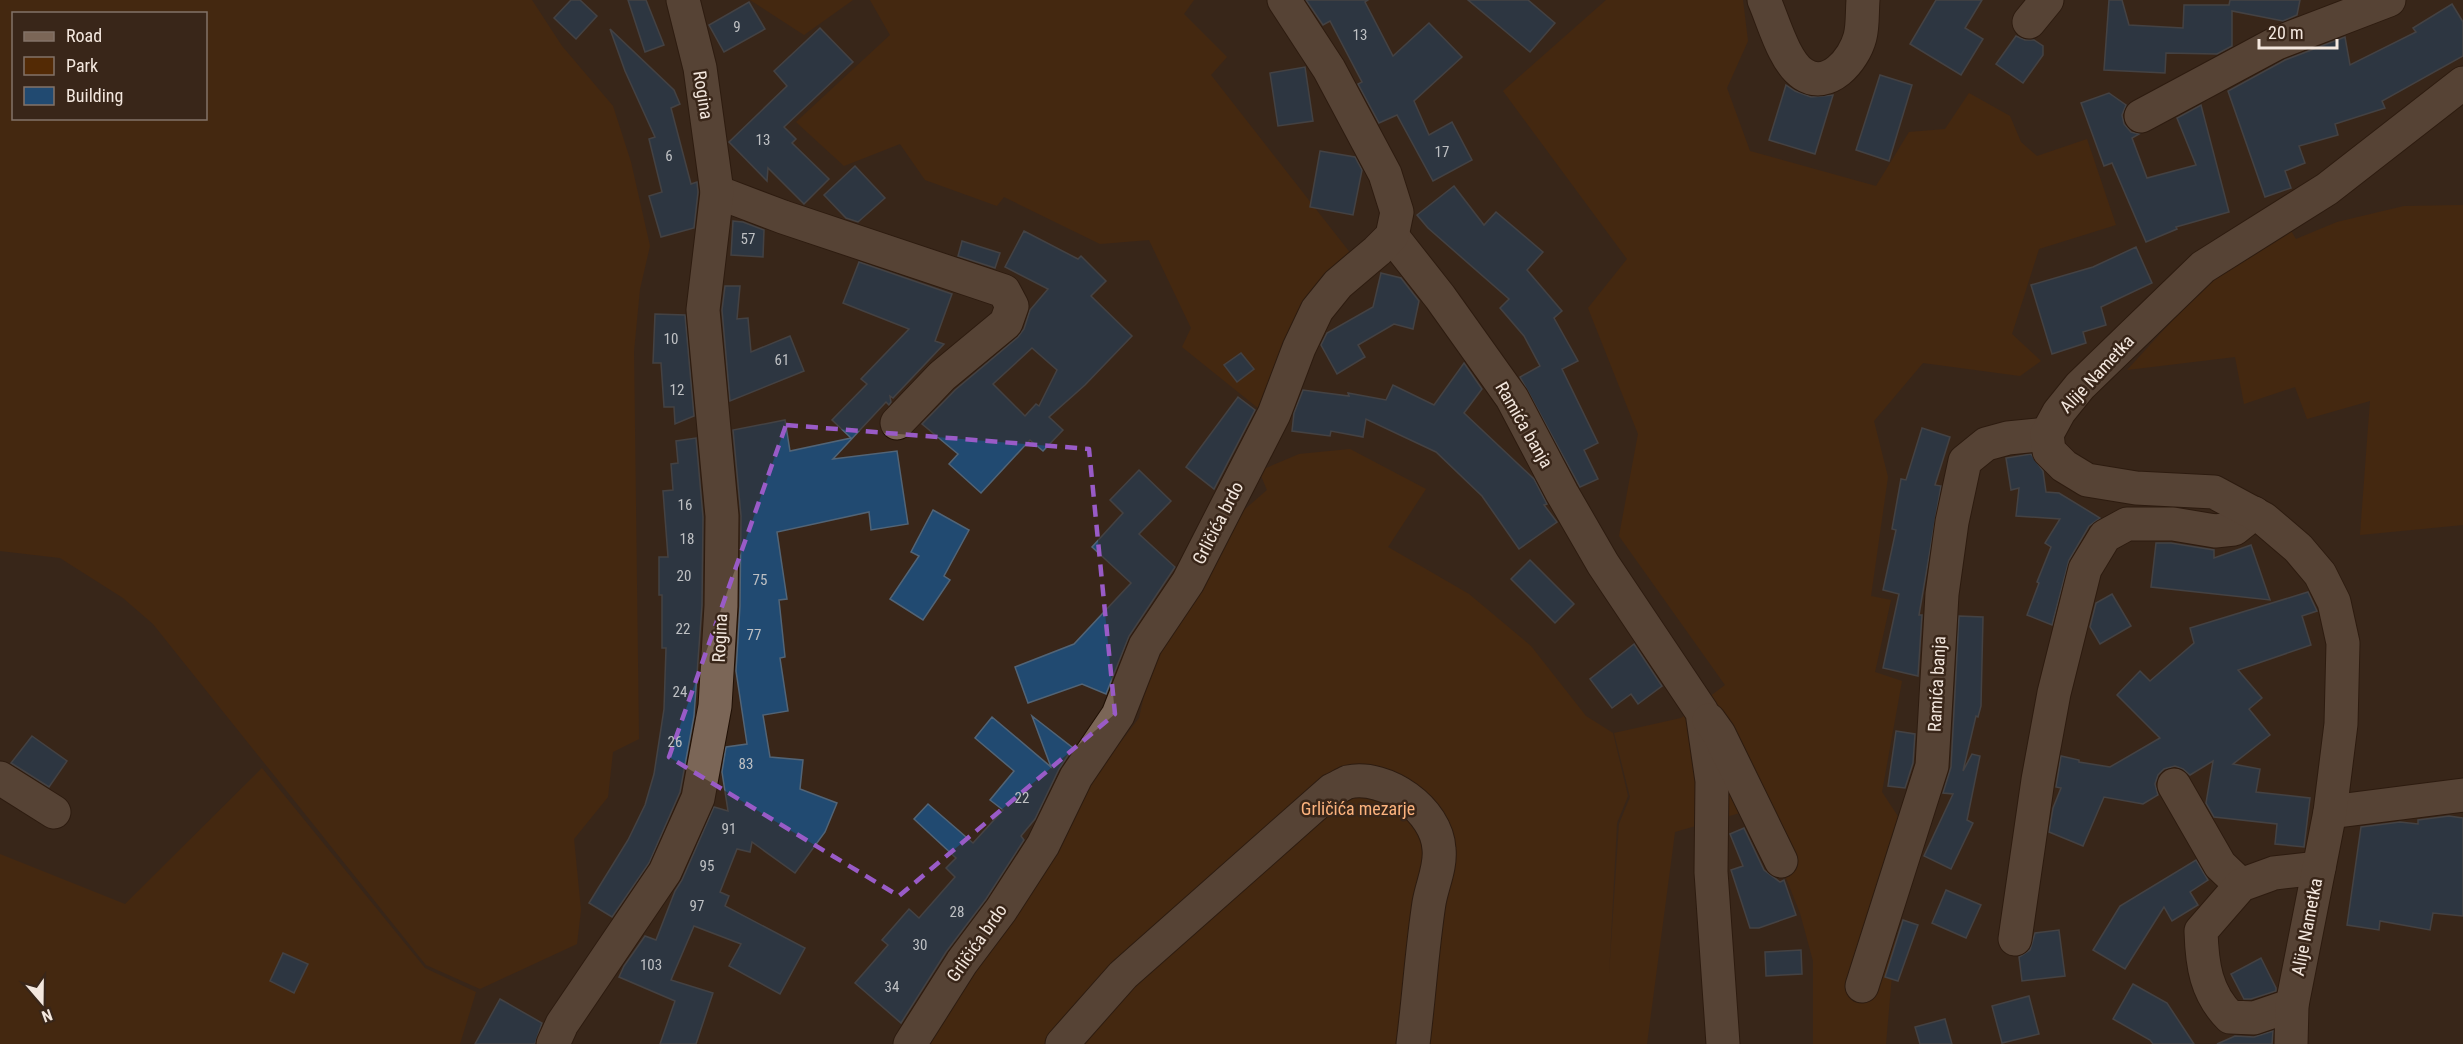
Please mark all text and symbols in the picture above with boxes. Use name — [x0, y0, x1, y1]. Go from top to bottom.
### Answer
legend — [12, 12, 207, 120]
scale bar — [2259, 12, 2337, 50]
house number: 9 — [733, 18, 741, 36]
text: 20 m — [2268, 22, 2303, 43]
text: Road — [66, 25, 102, 46]
house number: 13 — [1353, 26, 1367, 44]
text: Park — [66, 55, 98, 76]
street label: Rogina — [689, 69, 718, 121]
text: Building — [66, 85, 123, 106]
house number: 13 — [756, 131, 770, 149]
house number: 17 — [1435, 143, 1449, 161]
house number: 6 — [665, 147, 673, 165]
house number: 57 — [741, 230, 755, 248]
house number: 10 — [664, 330, 678, 348]
street label: Alije Nametka — [2055, 330, 2138, 417]
house number: 61 — [775, 351, 789, 369]
street label: Ramića banja — [1491, 378, 1557, 471]
house number: 12 — [670, 381, 684, 399]
street label: Grličića brdo — [1188, 478, 1247, 568]
house number: 16 — [678, 496, 692, 514]
house number: 18 — [680, 530, 694, 548]
house number: 20 — [677, 567, 691, 585]
house number: 75 — [753, 571, 767, 589]
street label: Rogina — [708, 613, 731, 663]
house number: 22 — [676, 620, 690, 638]
house number: 77 — [747, 626, 761, 644]
street label: Ramića banja — [1924, 636, 1949, 732]
house number: 24 — [673, 683, 687, 701]
house number: 26 — [668, 733, 682, 751]
house number: 83 — [739, 755, 753, 773]
house number: 22 — [1015, 789, 1029, 807]
park label: Grličića mezarje — [1301, 798, 1415, 819]
house number: 91 — [722, 820, 736, 838]
house number: 95 — [700, 857, 714, 875]
street label: Alije Nametka — [2287, 876, 2326, 978]
house number: 97 — [690, 897, 704, 915]
street label: Grličića brdo — [942, 900, 1011, 986]
house number: 28 — [950, 903, 964, 921]
house number: 30 — [913, 936, 927, 954]
house number: 103 — [640, 956, 662, 974]
north arrow — [12, 972, 72, 1032]
house number: 34 — [885, 978, 899, 996]
text: N — [39, 1005, 55, 1026]

